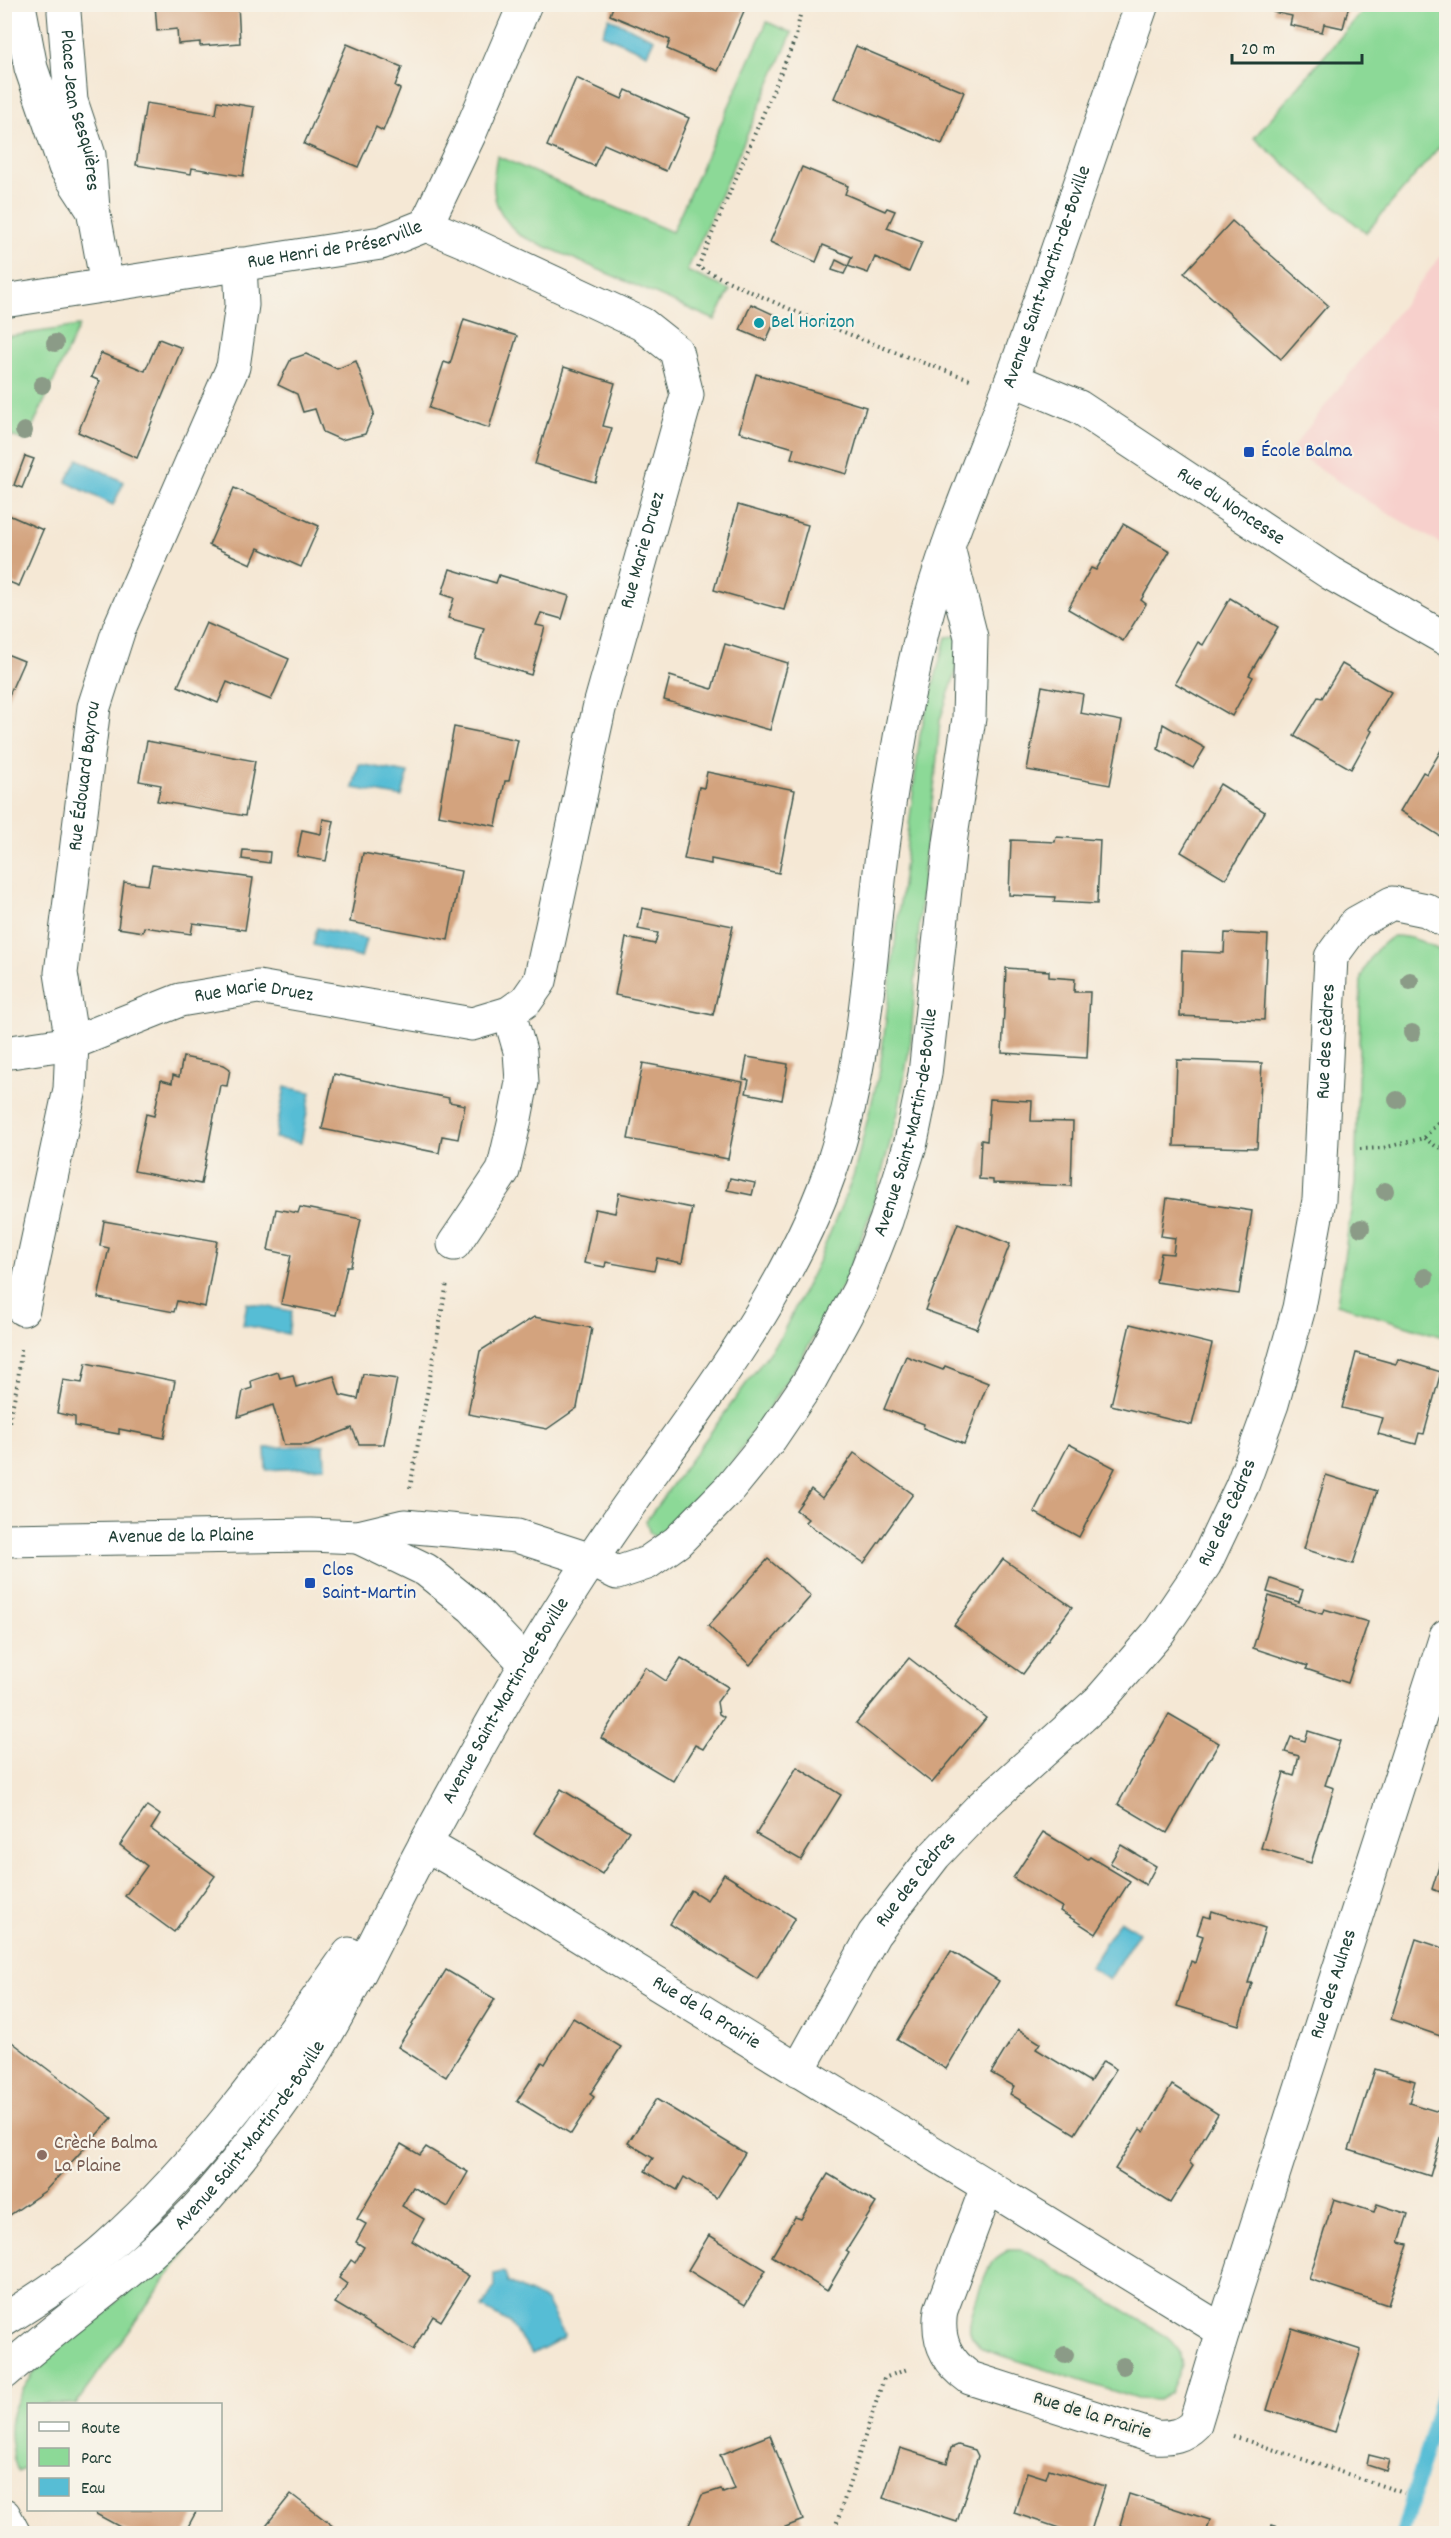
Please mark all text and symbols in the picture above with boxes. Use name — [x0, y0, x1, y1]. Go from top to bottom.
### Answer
scale bar — [1232, 27, 1362, 65]
street label: Place Jean Sesquières — [51, 29, 106, 192]
text: 20 m — [1241, 38, 1275, 63]
street label: Avenue Saint-Martin-de-Boville — [996, 162, 1100, 392]
street label: Rue Henri de Préserville — [246, 214, 427, 277]
place label: Bel Horizon — [771, 309, 855, 337]
marker: Bel Horizon — [752, 316, 766, 330]
place label: École Balma — [1261, 438, 1353, 466]
marker: École Balma — [1242, 445, 1256, 459]
street label: Rue du Noncesse — [1170, 461, 1290, 553]
street label: Rue Marie Druez — [614, 488, 673, 612]
street label: Rue Édouard Bayrou — [62, 698, 109, 853]
street label: Rue Marie Druez — [192, 973, 316, 1011]
street label: Rue des Cèdres — [1310, 983, 1344, 1100]
street label: Avenue Saint-Martin-de-Boville — [867, 1007, 946, 1241]
street label: Rue des Cèdres — [1192, 1456, 1265, 1572]
street label: Avenue de la Plaine — [108, 1522, 254, 1552]
place label: Clos Saint-Martin — [322, 1557, 416, 1608]
marker: Clos Saint-Martin — [303, 1576, 317, 1590]
street label: Avenue Saint-Martin-de-Boville — [436, 1592, 577, 1809]
street label: Rue des Cèdres — [869, 1826, 963, 1934]
street label: Rue des Aulnes — [1303, 1926, 1365, 2043]
street label: Rue de la Prairie — [646, 1969, 766, 2058]
street label: Avenue Saint-Martin-de-Boville — [168, 2035, 334, 2238]
place label: Crèche Balma La Plaine — [54, 2130, 158, 2181]
marker: Crèche Balma La Plaine — [35, 2148, 49, 2162]
street label: Rue de la Prairie — [1029, 2385, 1155, 2447]
legend — [27, 2403, 222, 2511]
text: Route — [81, 2417, 120, 2442]
text: Parc — [81, 2447, 112, 2472]
text: Eau — [81, 2477, 105, 2502]

